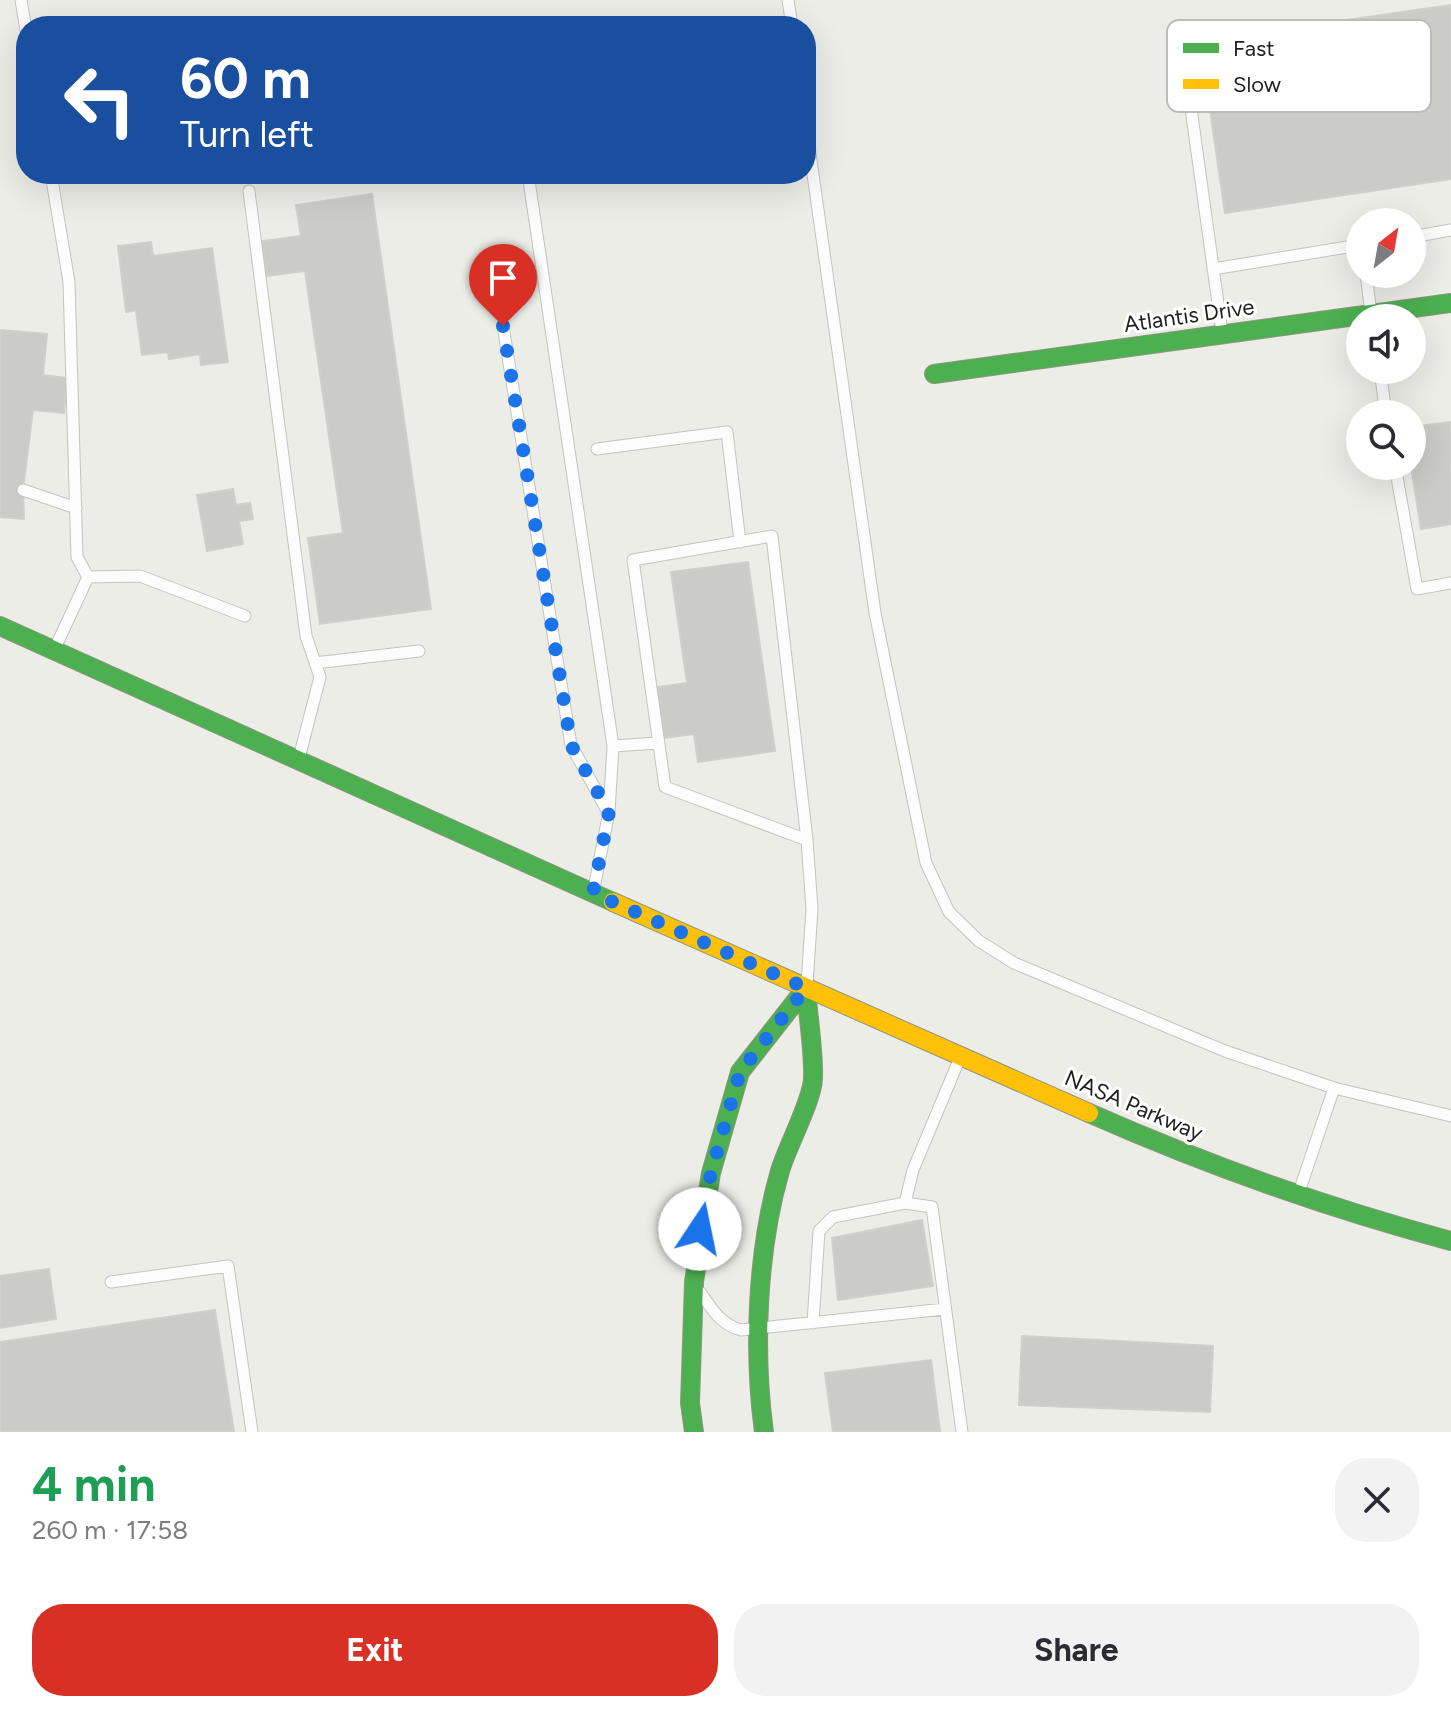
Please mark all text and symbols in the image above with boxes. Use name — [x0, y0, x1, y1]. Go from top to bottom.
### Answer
legend — [1167, 20, 1431, 112]
text: Fast — [1233, 35, 1275, 62]
text: 60 m — [180, 45, 311, 112]
icon: left — [48, 48, 152, 152]
text: Slow — [1233, 71, 1282, 98]
text: Turn left — [180, 113, 314, 156]
north arrow — [1346, 208, 1426, 288]
map controls — [1346, 208, 1426, 480]
pin — [469, 244, 537, 326]
icon: arrive — [481, 256, 525, 300]
street label: Atlantis Drive — [1122, 293, 1256, 338]
button: sound — [1346, 304, 1426, 384]
button: search — [1346, 400, 1426, 480]
street label: NASA Parkway — [1061, 1064, 1207, 1147]
position arrow — [658, 1187, 742, 1271]
text: 4 min — [32, 1455, 156, 1513]
button: close — [1335, 1458, 1419, 1542]
text: 260 m · 17:58 — [32, 1514, 188, 1546]
button: Exit — [32, 1604, 718, 1696]
button: Share — [734, 1604, 1419, 1696]

